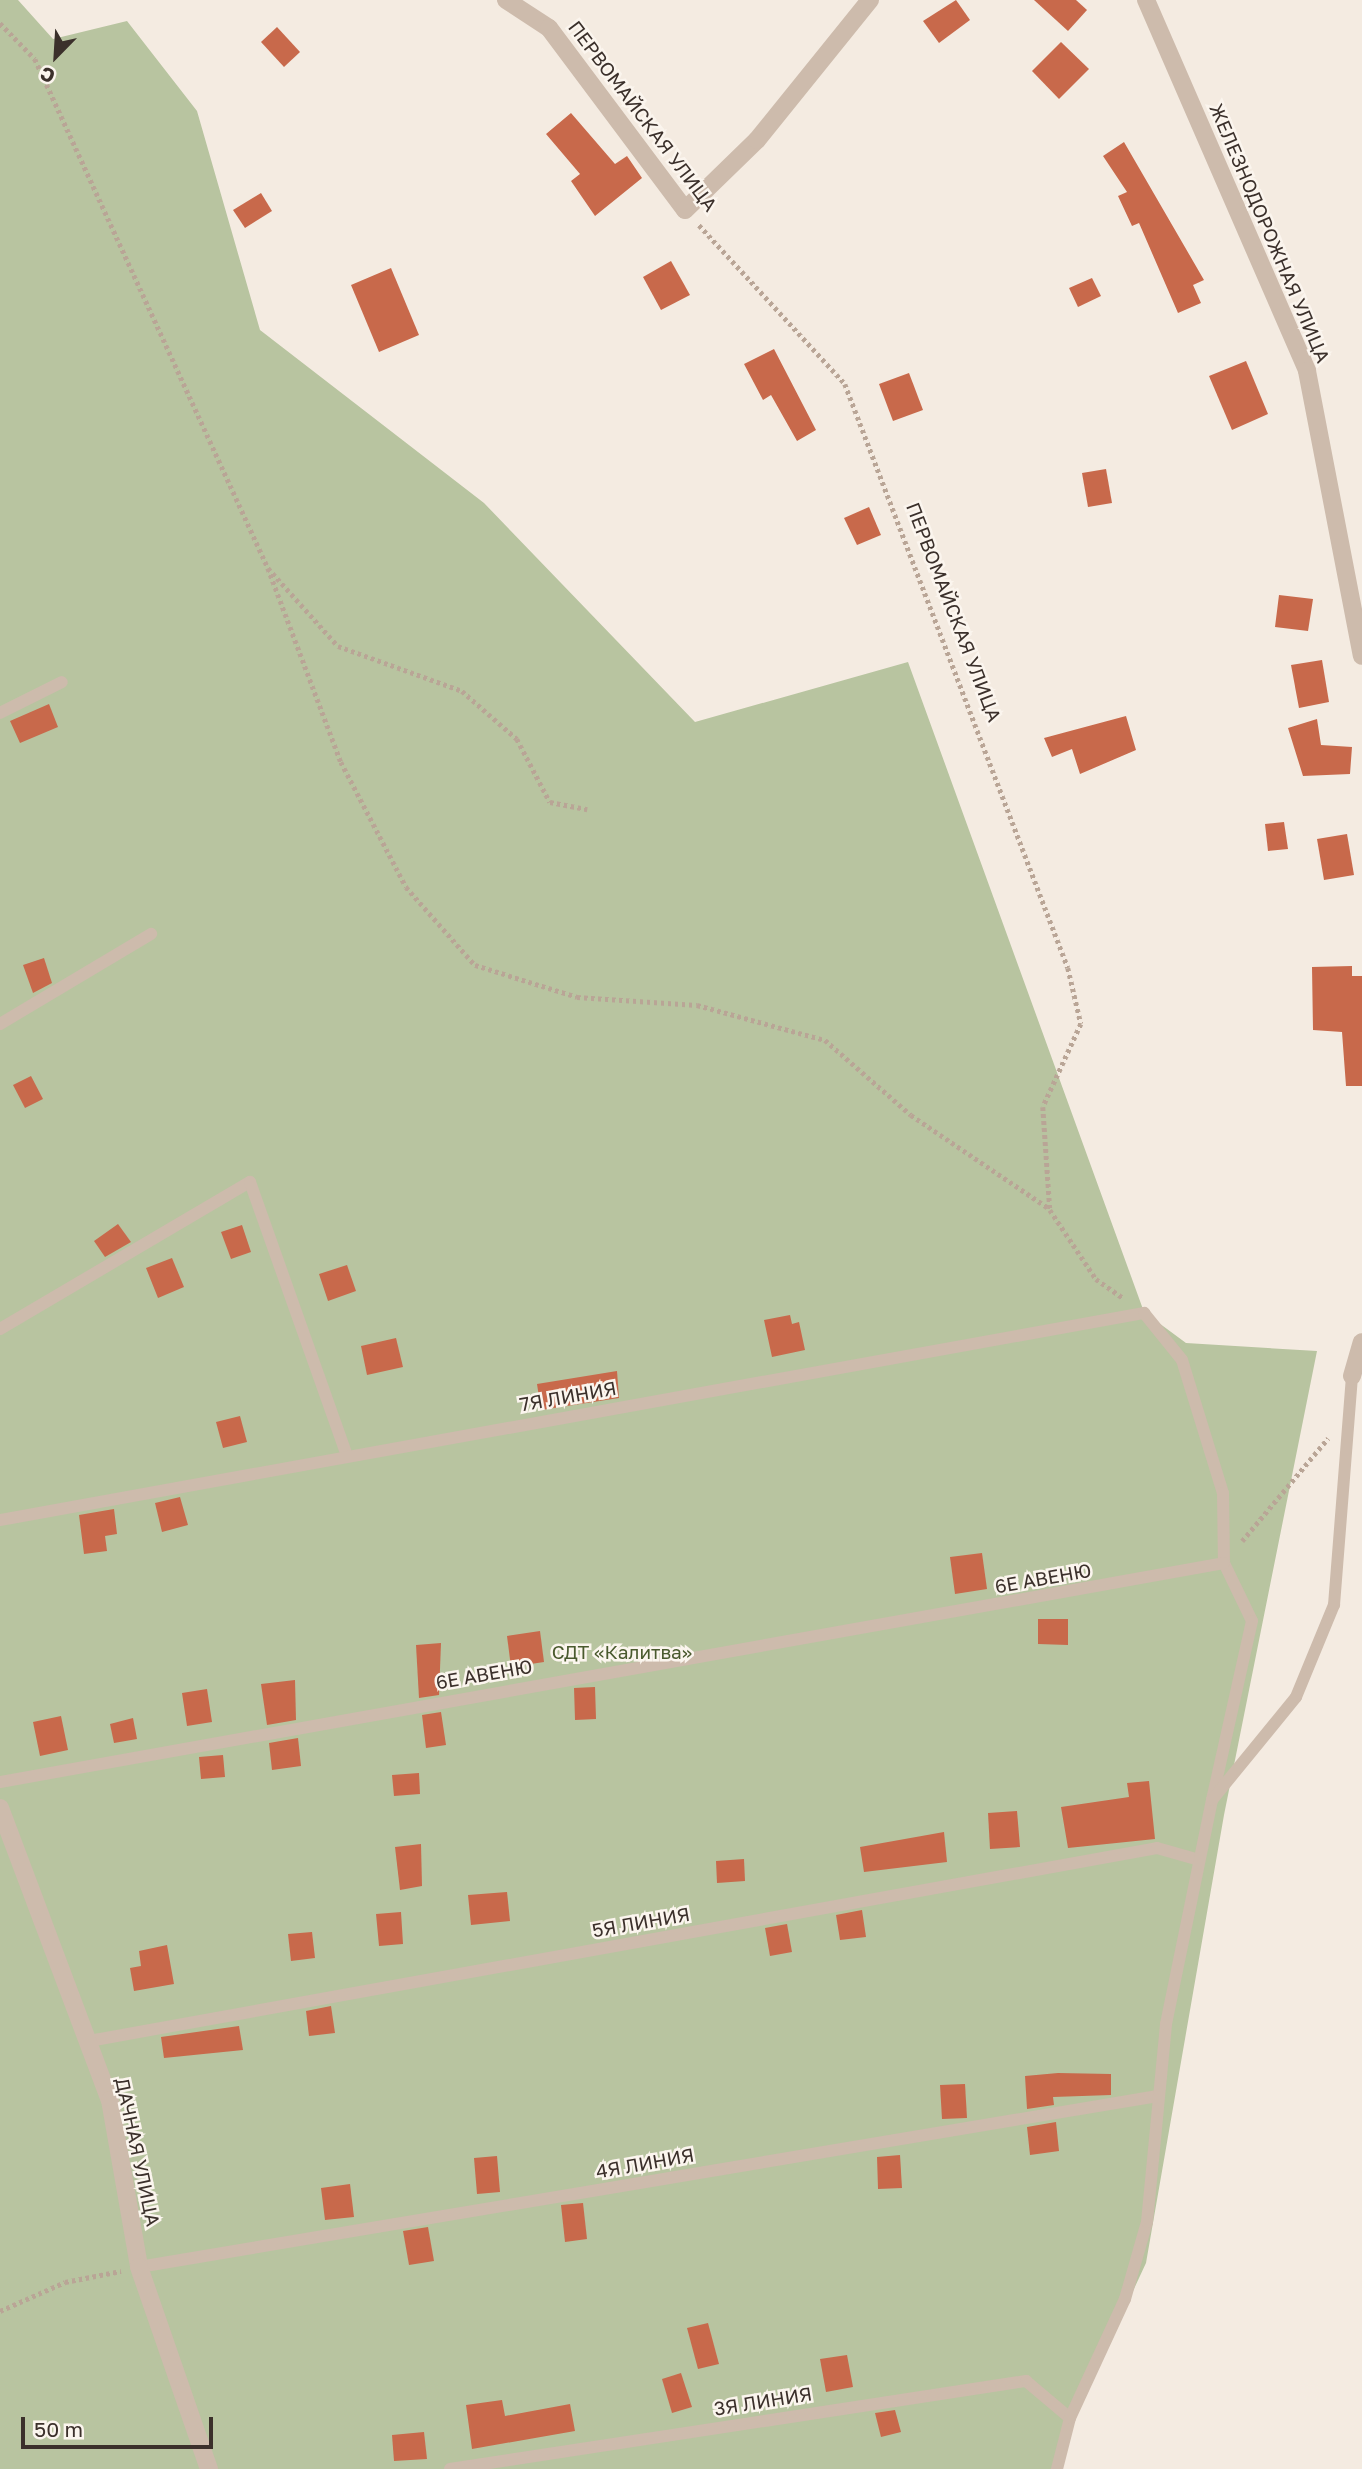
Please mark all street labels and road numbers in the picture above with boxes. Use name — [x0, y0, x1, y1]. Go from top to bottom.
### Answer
street label: ПЕРВОМАЙСКАЯ УЛИЦА — [564, 16, 722, 216]
street label: ЖЕЛЕЗНОДОРОЖНАЯ УЛИЦА — [1205, 100, 1335, 366]
street label: ПЕРВОМАЙСКАЯ УЛИЦА — [902, 499, 1006, 725]
street label: 7Я ЛИНИЯ — [518, 1376, 618, 1416]
street label: 6Е АВЕНЮ — [993, 1558, 1093, 1598]
street label: 6Е АВЕНЮ — [434, 1654, 534, 1694]
street label: 5Я ЛИНИЯ — [590, 1902, 692, 1942]
street label: ДАЧНАЯ УЛИЦА — [111, 2076, 165, 2228]
street label: 4Я ЛИНИЯ — [594, 2143, 696, 2183]
street label: 3Я ЛИНИЯ — [712, 2382, 814, 2420]

